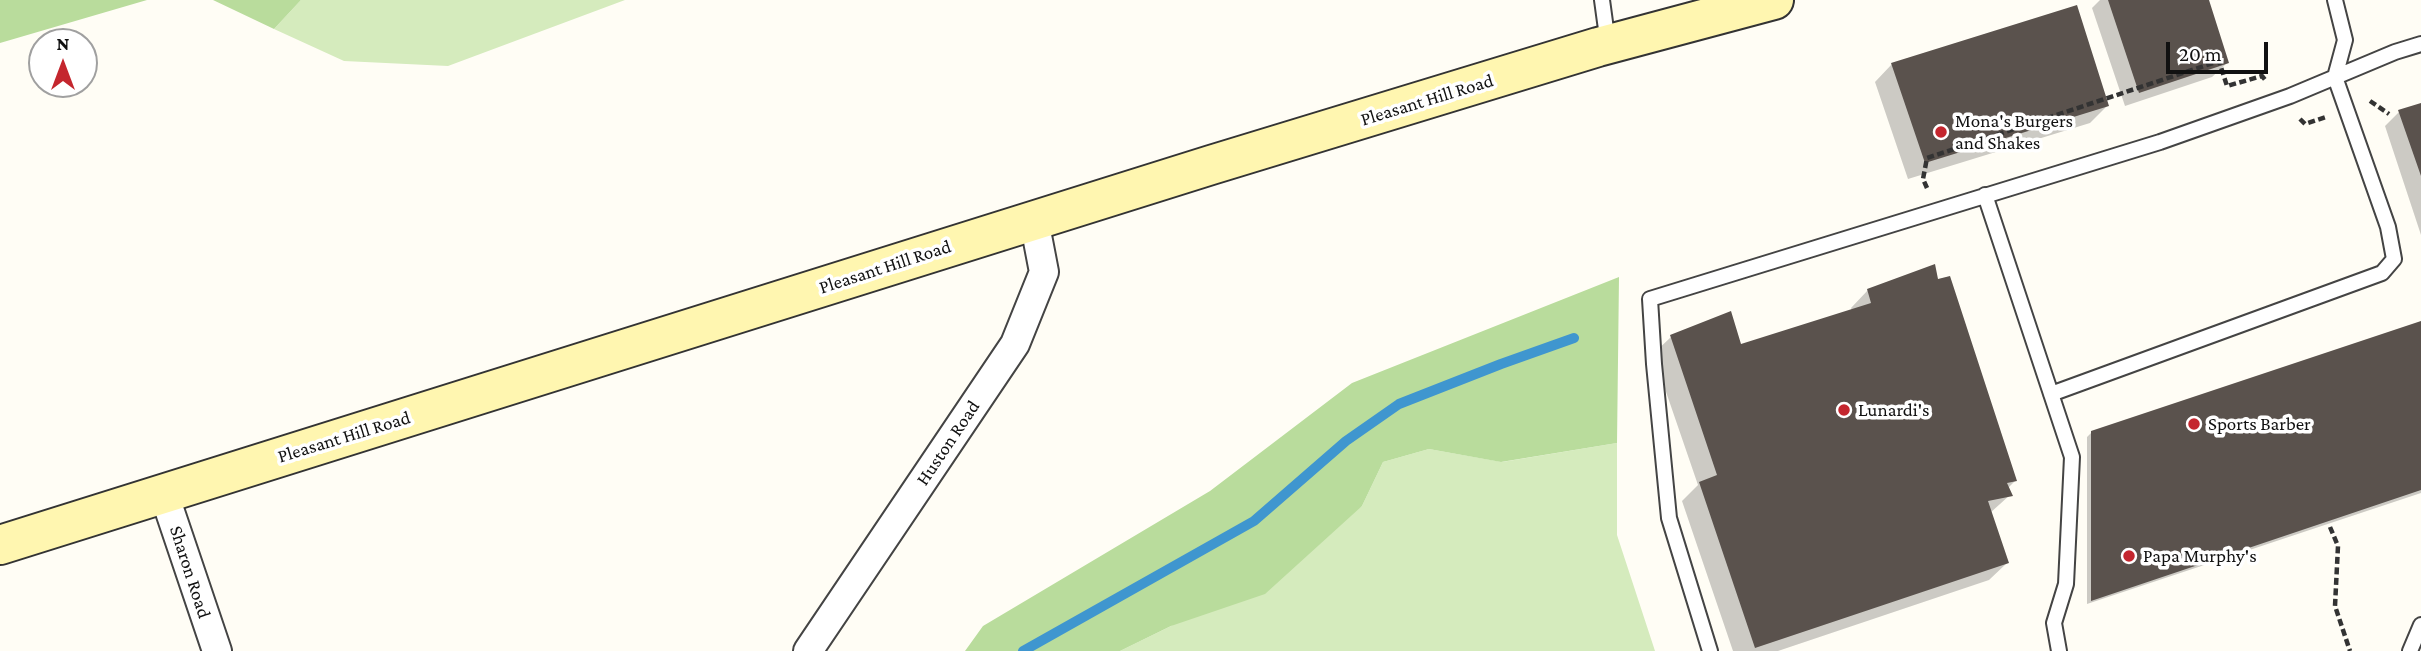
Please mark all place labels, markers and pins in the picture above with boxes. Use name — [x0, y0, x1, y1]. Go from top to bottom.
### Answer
place label: Mona's Burgers and Shakes — [1955, 110, 2073, 154]
marker: Mona's Burgers and Shakes — [1933, 124, 1949, 140]
place label: Lunardi's — [1858, 399, 1930, 421]
marker: Lunardi's — [1836, 402, 1852, 418]
place label: Sports Barber — [2208, 413, 2311, 435]
marker: Sports Barber — [2186, 416, 2202, 432]
place label: Papa Murphy's — [2143, 545, 2257, 567]
marker: Papa Murphy's — [2121, 548, 2137, 564]

